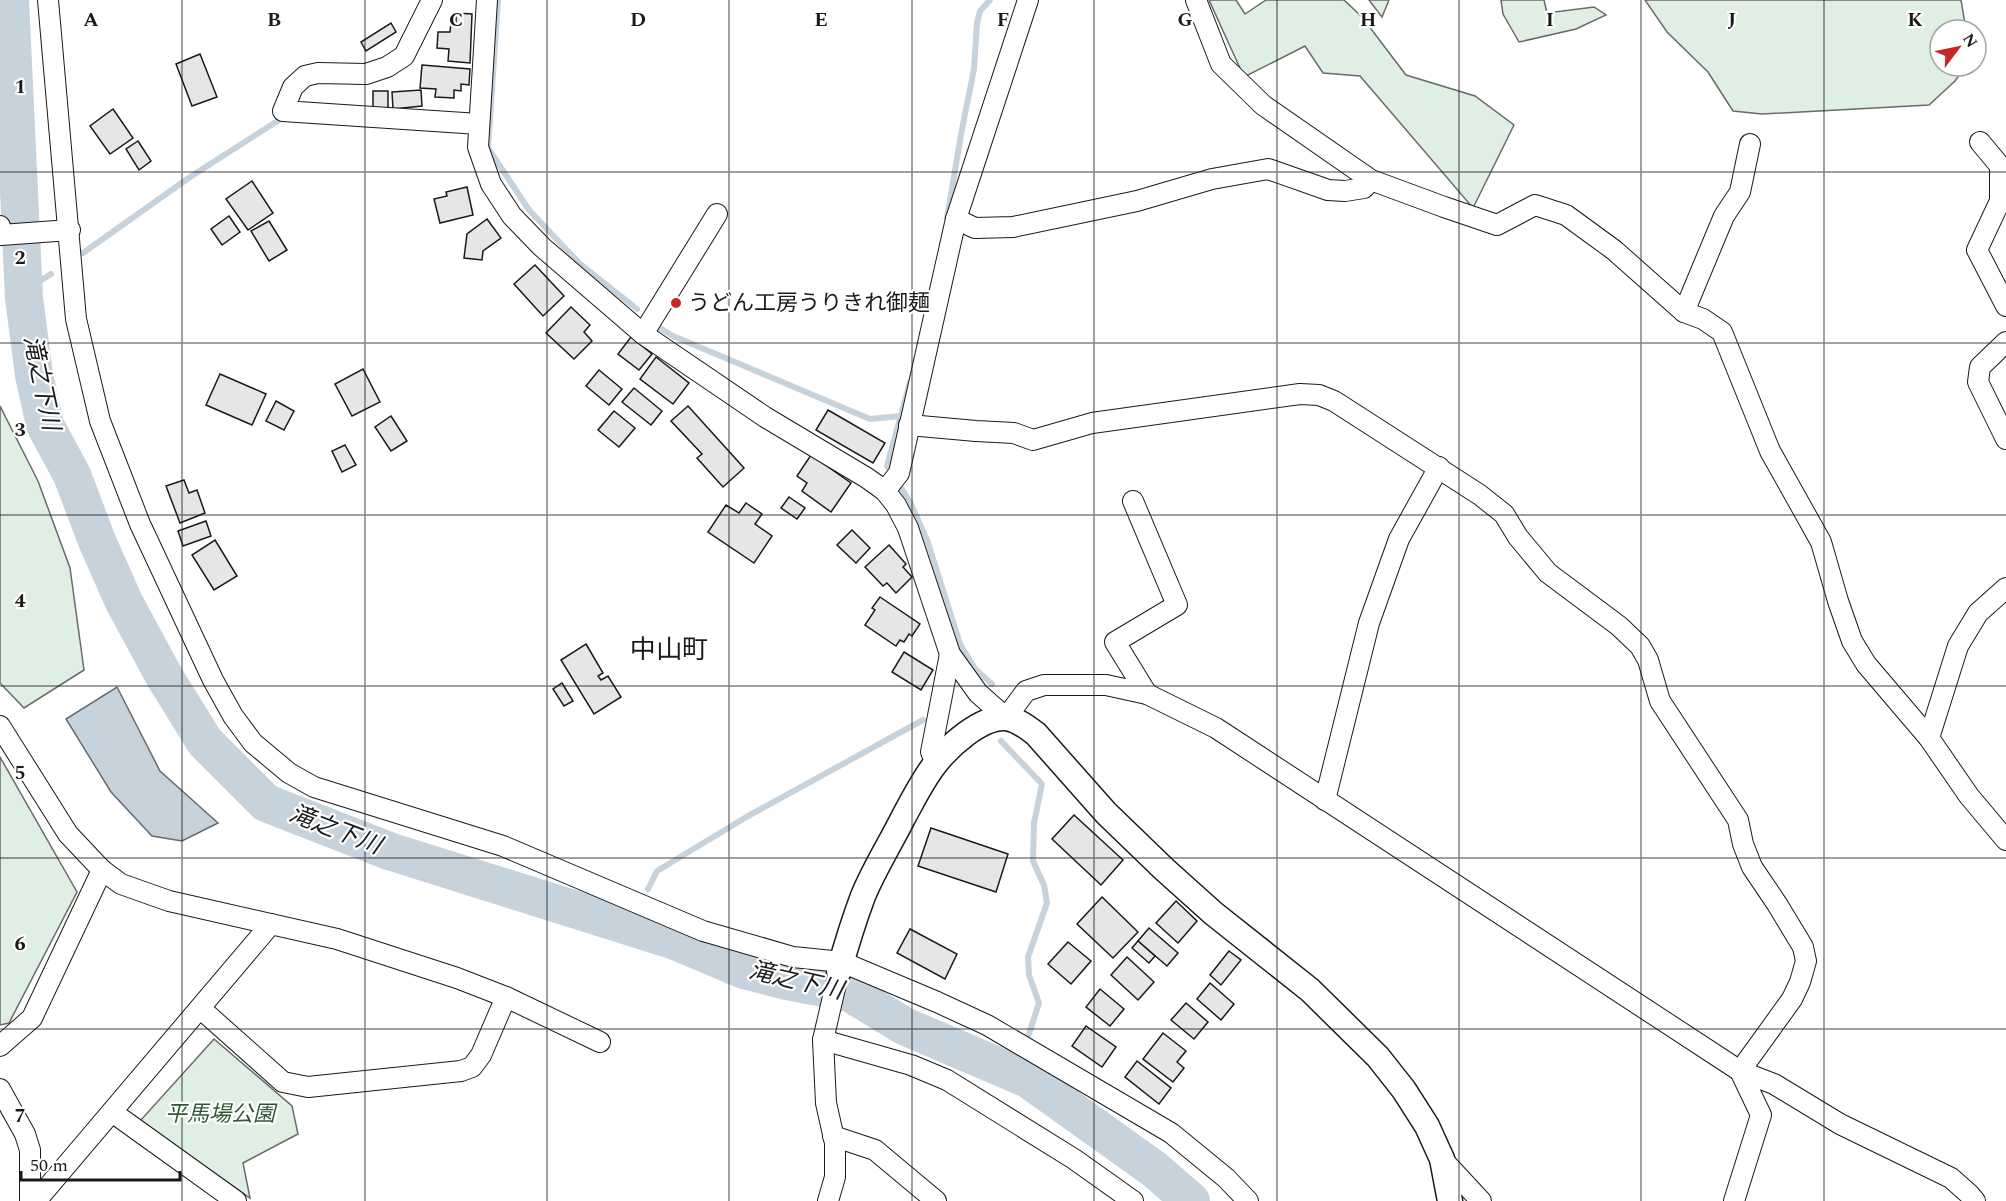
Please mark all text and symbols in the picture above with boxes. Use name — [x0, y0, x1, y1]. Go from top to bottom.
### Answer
text: A — [83, 5, 99, 35]
text: B — [267, 5, 281, 35]
text: C — [449, 5, 463, 35]
text: D — [630, 5, 646, 35]
text: E — [814, 5, 828, 35]
text: F — [997, 5, 1009, 35]
text: G — [1177, 5, 1193, 35]
text: H — [1360, 5, 1376, 35]
text: I — [1546, 5, 1554, 35]
text: J — [1728, 5, 1736, 35]
text: K — [1907, 5, 1923, 35]
north arrow — [1928, 18, 1988, 78]
text: N — [1956, 29, 1984, 52]
text: 1 — [14, 72, 26, 102]
text: 2 — [14, 243, 26, 273]
place label: うどん工房うりきれ御麺 — [688, 287, 930, 320]
marker: うどん工房うりきれ御麺 — [669, 296, 683, 310]
water label: 滝之下川 — [13, 332, 69, 437]
text: 3 — [14, 415, 26, 445]
text: 4 — [14, 586, 26, 616]
district label: 中山町 — [630, 630, 708, 670]
text: 5 — [14, 758, 26, 788]
water label: 滝之下川 — [284, 796, 389, 865]
text: 6 — [14, 929, 26, 959]
water label: 滝之下川 — [745, 953, 850, 1010]
park label: 平馬場公園 — [165, 1098, 278, 1131]
text: 7 — [14, 1101, 26, 1131]
scale bar — [21, 1144, 180, 1182]
text: 50 m — [30, 1152, 68, 1179]

